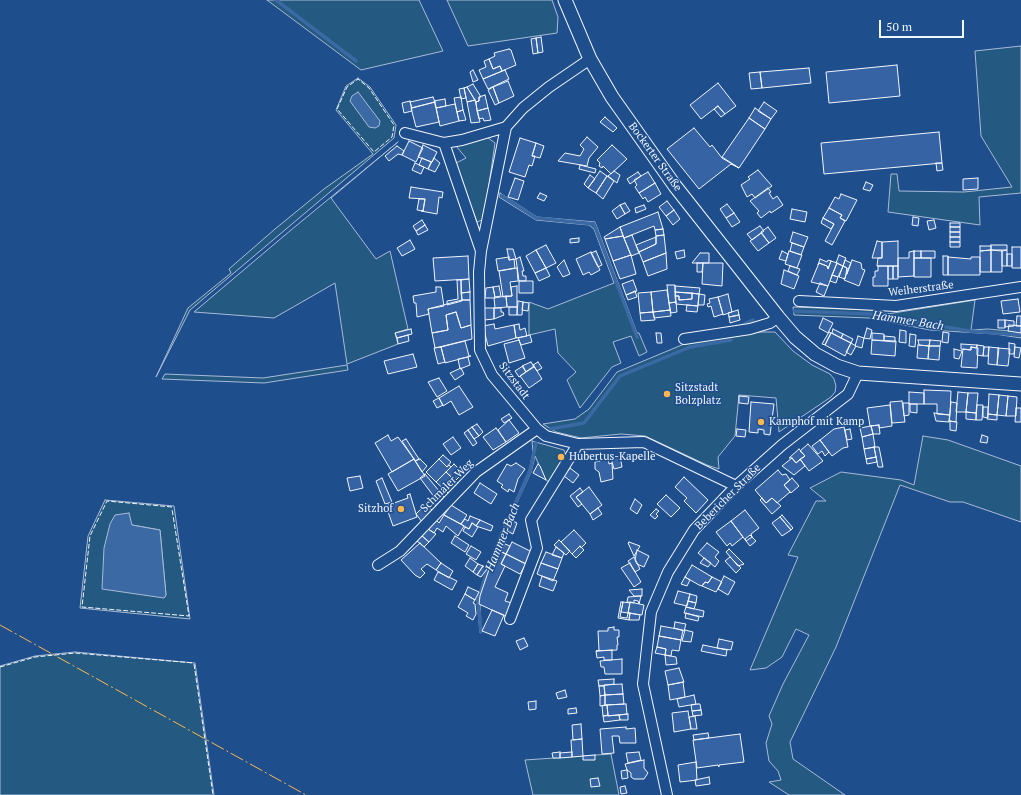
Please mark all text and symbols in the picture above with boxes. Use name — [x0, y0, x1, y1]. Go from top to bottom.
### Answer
scale bar — [881, 12, 966, 38]
text: 50 m — [886, 19, 912, 34]
street label: Bockerter Straße — [626, 120, 684, 194]
street label: Weiherstraße — [888, 278, 954, 300]
water label: Hammer Bach — [871, 308, 945, 334]
street label: Sitzstadt — [496, 360, 532, 402]
place label: Sitzstadt Bolzplatz — [675, 381, 721, 407]
marker: Sitzstadt Bolzplatz — [662, 389, 672, 399]
place label: Kamphof mit Kamp — [769, 415, 864, 429]
marker: Kamphof mit Kamp — [756, 417, 766, 427]
place label: Hubertus-Kapelle — [569, 450, 655, 464]
marker: Hubertus-Kapelle — [556, 452, 566, 462]
street label: Schmaler Weg — [418, 457, 476, 515]
street label: Bebericher Straße — [692, 461, 764, 533]
water label: Hammer Bach — [483, 501, 523, 573]
place label: Sitzhof — [358, 502, 393, 516]
marker: Sitzhof — [396, 504, 406, 514]

